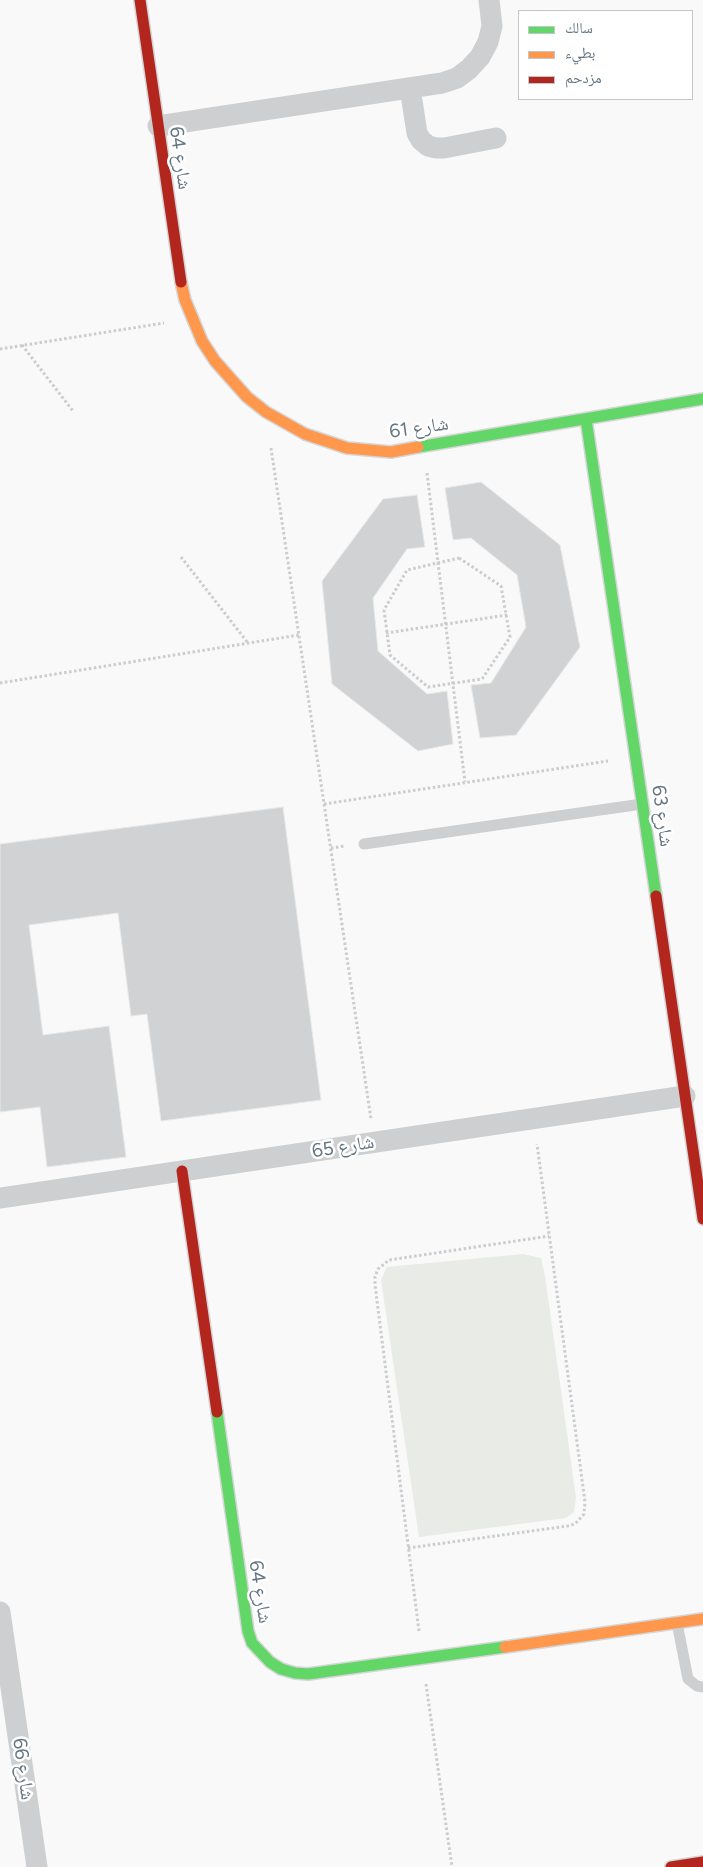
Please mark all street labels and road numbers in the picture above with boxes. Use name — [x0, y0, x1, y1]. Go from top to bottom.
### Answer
street label: شارع 64 — [164, 125, 196, 191]
street label: شارع 61 — [388, 413, 450, 443]
street label: شارع 63 — [646, 784, 678, 848]
street label: شارع 65 — [310, 1131, 376, 1163]
street label: شارع 64 — [244, 1559, 276, 1625]
street label: شارع 66 — [7, 1737, 39, 1801]

